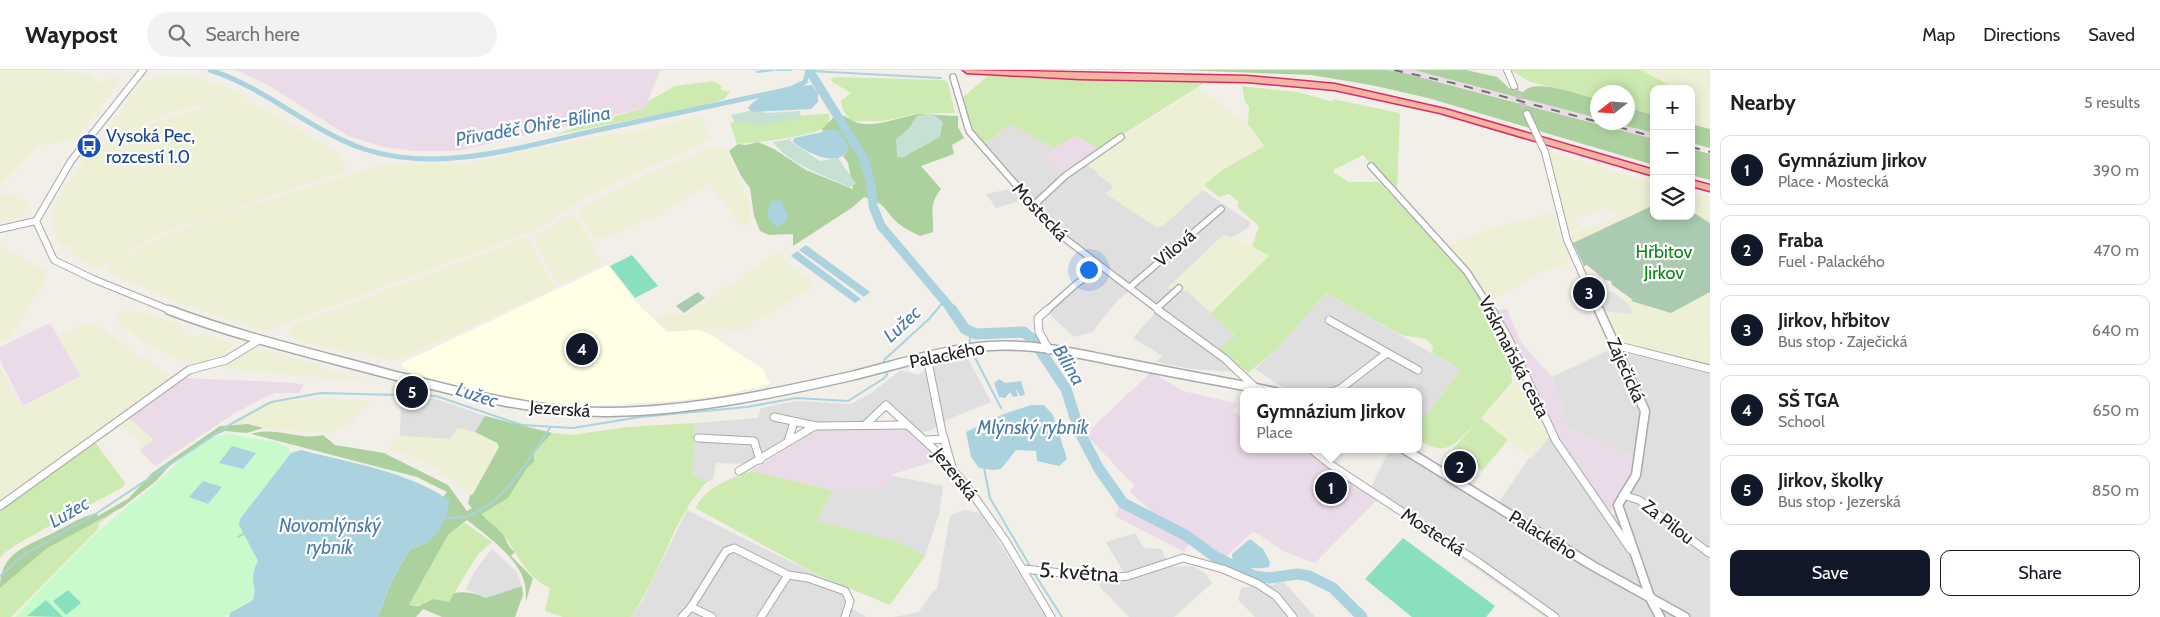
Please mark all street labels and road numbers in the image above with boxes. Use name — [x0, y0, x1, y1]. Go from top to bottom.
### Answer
street label: Mostecká — [1007, 178, 1073, 246]
street label: Vilová — [1150, 224, 1200, 271]
street label: Vrskmaňská cesta — [1474, 293, 1554, 422]
street label: Zaječická — [1602, 334, 1650, 406]
street label: Palackého — [907, 337, 987, 373]
street label: Jezerská — [528, 396, 591, 422]
street label: Jezerská — [927, 443, 983, 505]
street label: Za Pilou — [1638, 495, 1698, 549]
street label: Mostecká — [1397, 503, 1469, 561]
street label: Palackého — [1505, 505, 1581, 565]
street label: 5. května — [1038, 557, 1120, 587]

